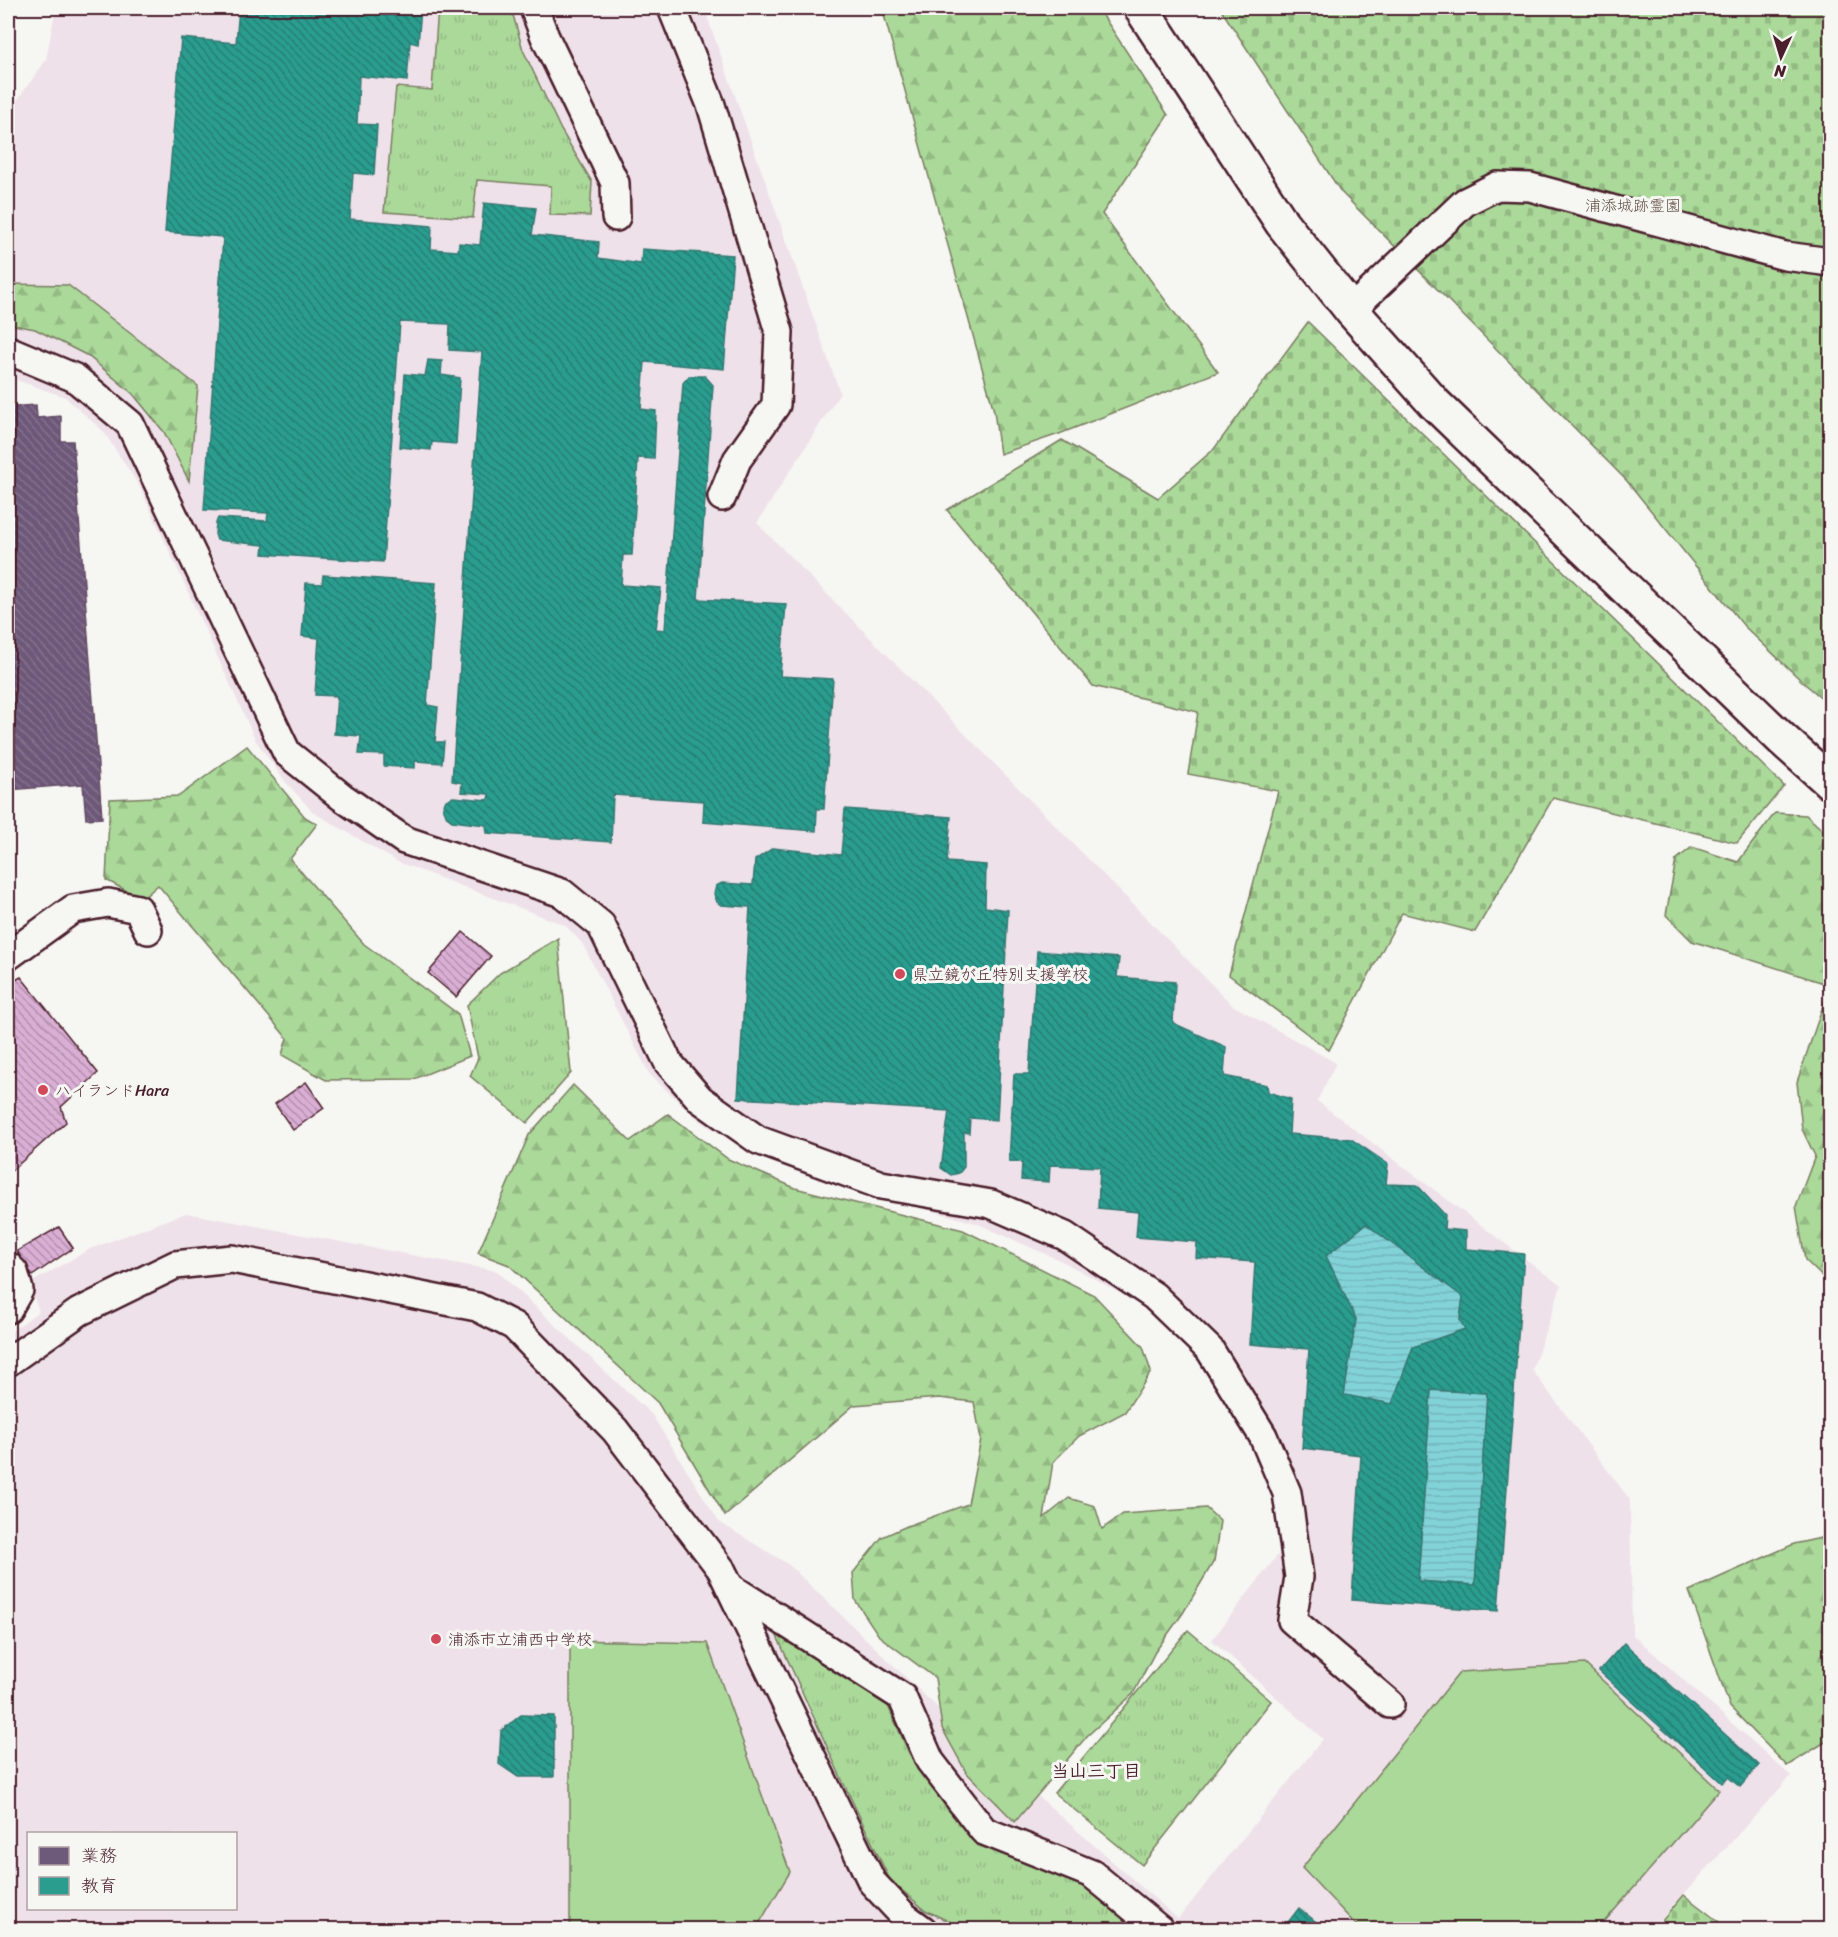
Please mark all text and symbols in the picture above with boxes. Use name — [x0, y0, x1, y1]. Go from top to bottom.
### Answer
north arrow — [1751, 27, 1811, 87]
text: N — [1773, 57, 1788, 86]
park label: 浦添城跡霊園 — [1585, 191, 1681, 220]
place label: 県立鏡が丘特別支援学校 — [912, 960, 1088, 989]
marker: 県立鏡が丘特別支援学校 — [893, 967, 907, 981]
place label: ハイランドHara — [55, 1076, 170, 1105]
marker: ハイランドHara — [36, 1083, 50, 1097]
place label: 浦添市立浦西中学校 — [448, 1625, 592, 1654]
marker: 浦添市立浦西中学校 — [429, 1632, 443, 1646]
district label: 当山三丁目 — [1051, 1755, 1141, 1787]
legend — [27, 1832, 237, 1910]
text: 業務 — [81, 1840, 117, 1872]
text: 教育 — [81, 1870, 117, 1902]

